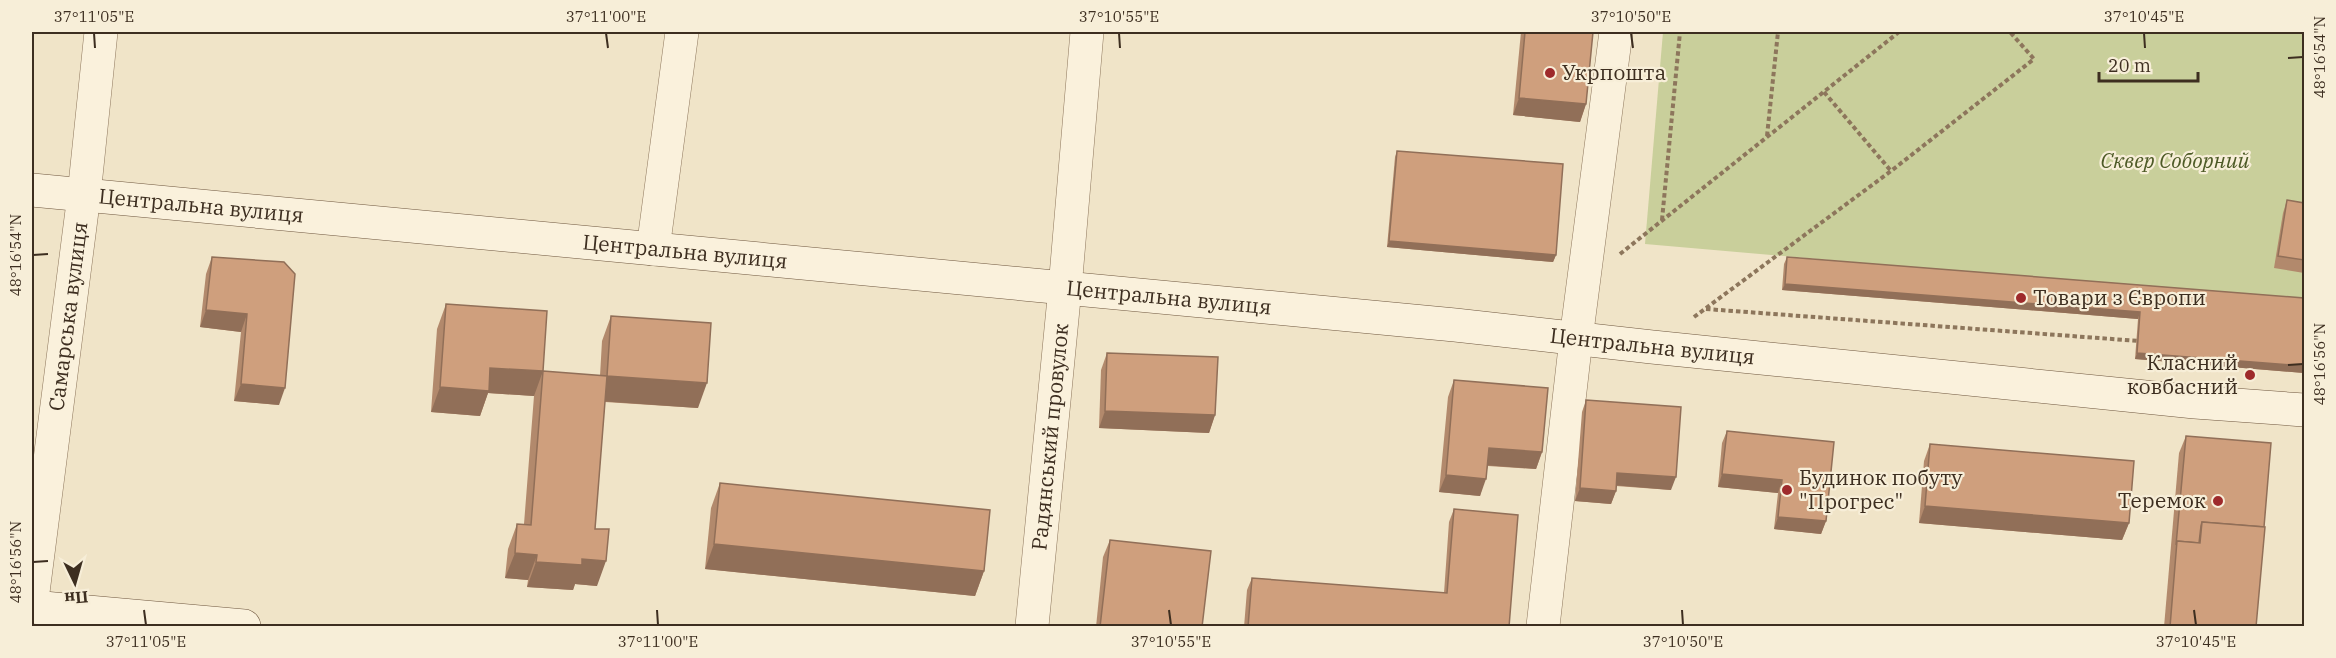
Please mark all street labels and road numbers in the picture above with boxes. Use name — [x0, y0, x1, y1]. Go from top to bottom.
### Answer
street label: Центральна вулиця — [98, 181, 305, 229]
street label: Самарська вулиця — [41, 220, 93, 413]
street label: Центральна вулиця — [581, 227, 789, 275]
street label: Центральна вулиця — [1065, 273, 1273, 321]
street label: Центральна вулиця — [1549, 321, 1756, 370]
street label: Радянський провулок — [1024, 322, 1074, 552]

